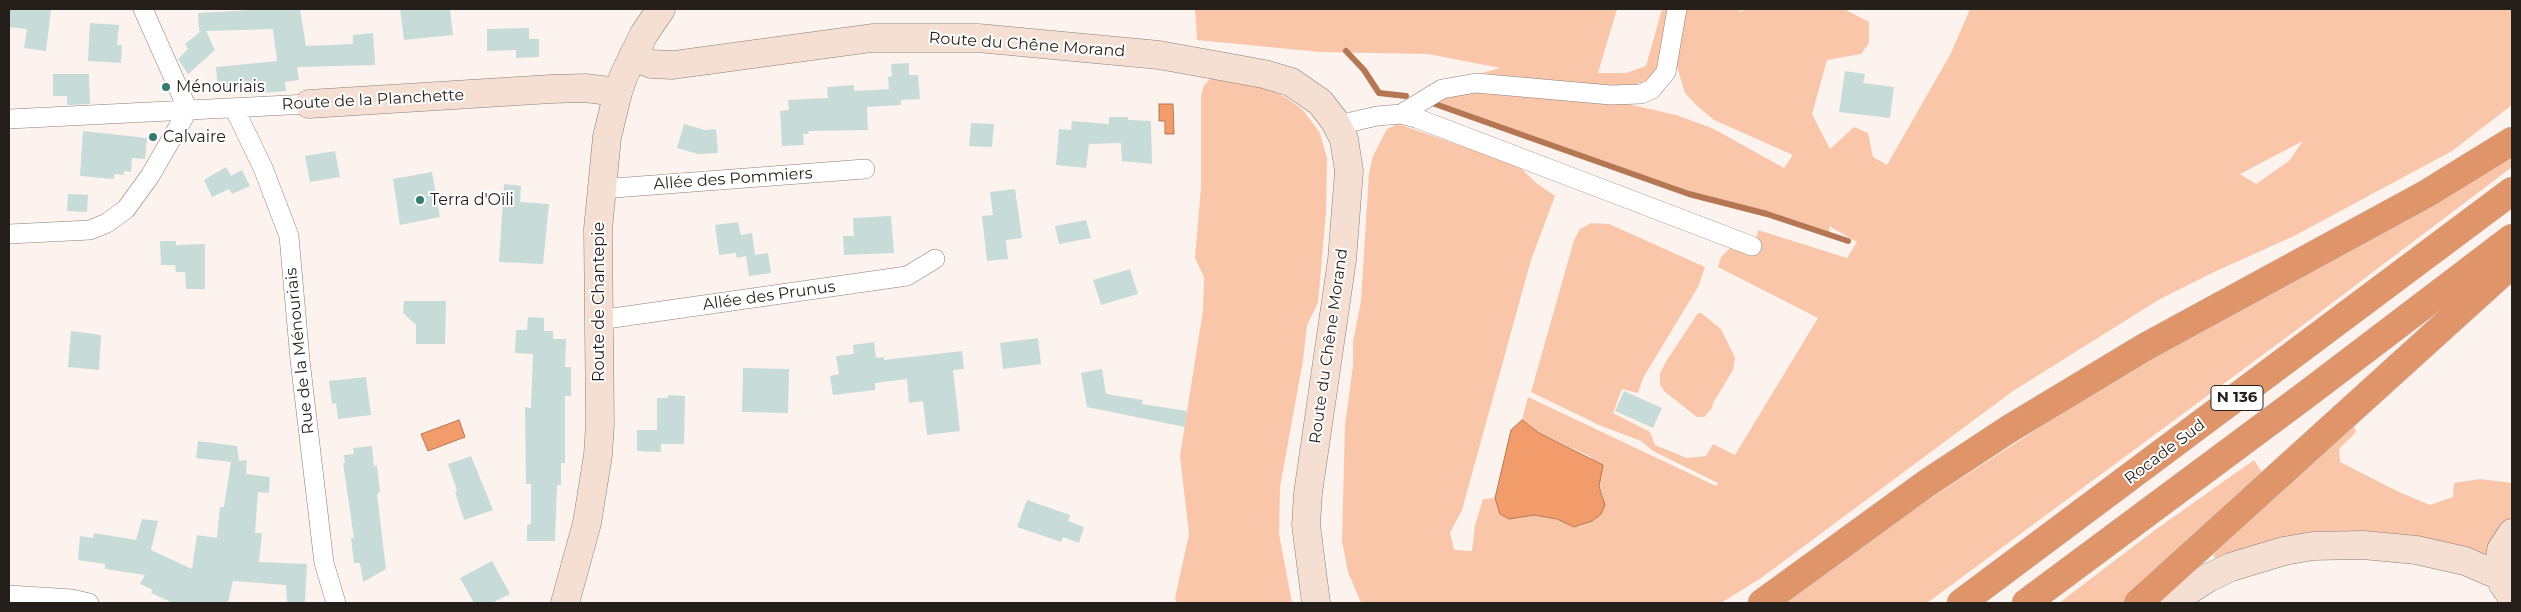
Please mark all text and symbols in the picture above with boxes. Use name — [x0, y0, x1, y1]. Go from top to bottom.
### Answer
street label: Route du Chêne Morand — [928, 29, 1126, 61]
place label: Ménouriais — [176, 77, 265, 97]
marker: Ménouriais — [160, 81, 172, 93]
street label: Route de la Planchette — [281, 86, 465, 114]
place label: Calvaire — [163, 127, 226, 147]
marker: Calvaire — [147, 131, 159, 143]
street label: Allée des Pommiers — [653, 164, 813, 194]
place label: Terra d'Oïli — [430, 190, 514, 210]
marker: Terra d'Oïli — [414, 194, 426, 206]
street label: Route de Chantepie — [589, 222, 609, 382]
street label: Route du Chêne Morand — [1306, 247, 1352, 445]
street label: Rue de la Ménouriais — [282, 267, 318, 435]
street label: Allée des Prunus — [701, 277, 837, 315]
road number: N 136 — [2211, 386, 2263, 410]
street label: Rocade Sud — [2121, 415, 2209, 489]

